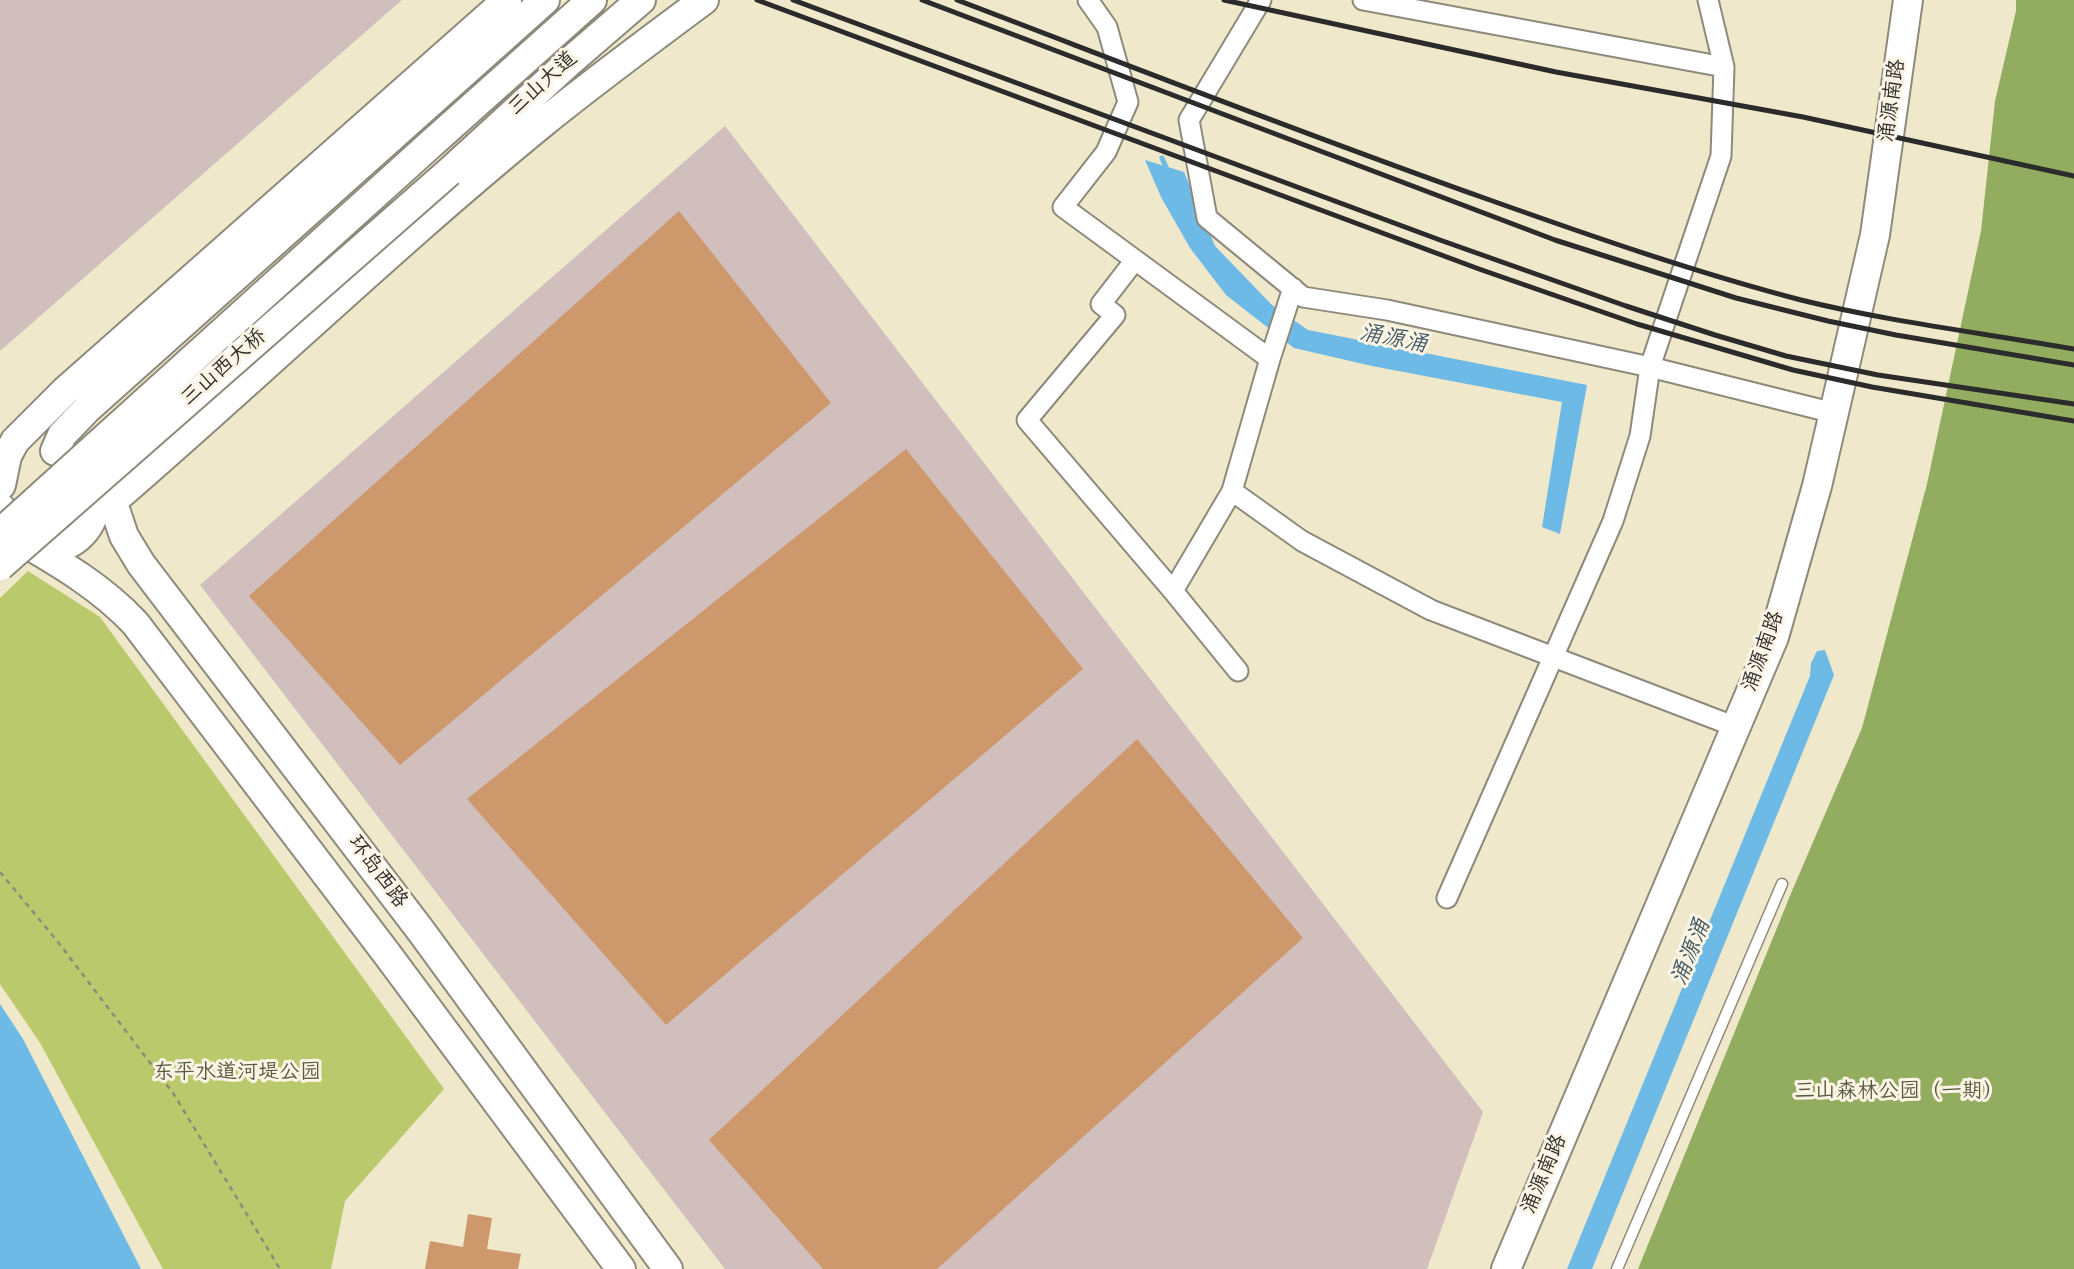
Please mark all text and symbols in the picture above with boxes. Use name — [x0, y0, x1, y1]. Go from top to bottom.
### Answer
street label: 三山大道 — [504, 48, 584, 122]
street label: 涌源南路 — [1876, 58, 1912, 144]
water label: 涌源涌 — [1357, 321, 1429, 361]
street label: 三山西大桥 — [177, 325, 273, 413]
street label: 涌源南路 — [1739, 608, 1791, 696]
street label: 环岛西路 — [341, 832, 411, 914]
water label: 涌源涌 — [1667, 916, 1719, 990]
park label: 东平水道河堤公园 — [153, 1061, 321, 1087]
park label: 三山森林公园（一期） — [1794, 1080, 2004, 1106]
street label: 涌源南路 — [1518, 1131, 1574, 1219]

